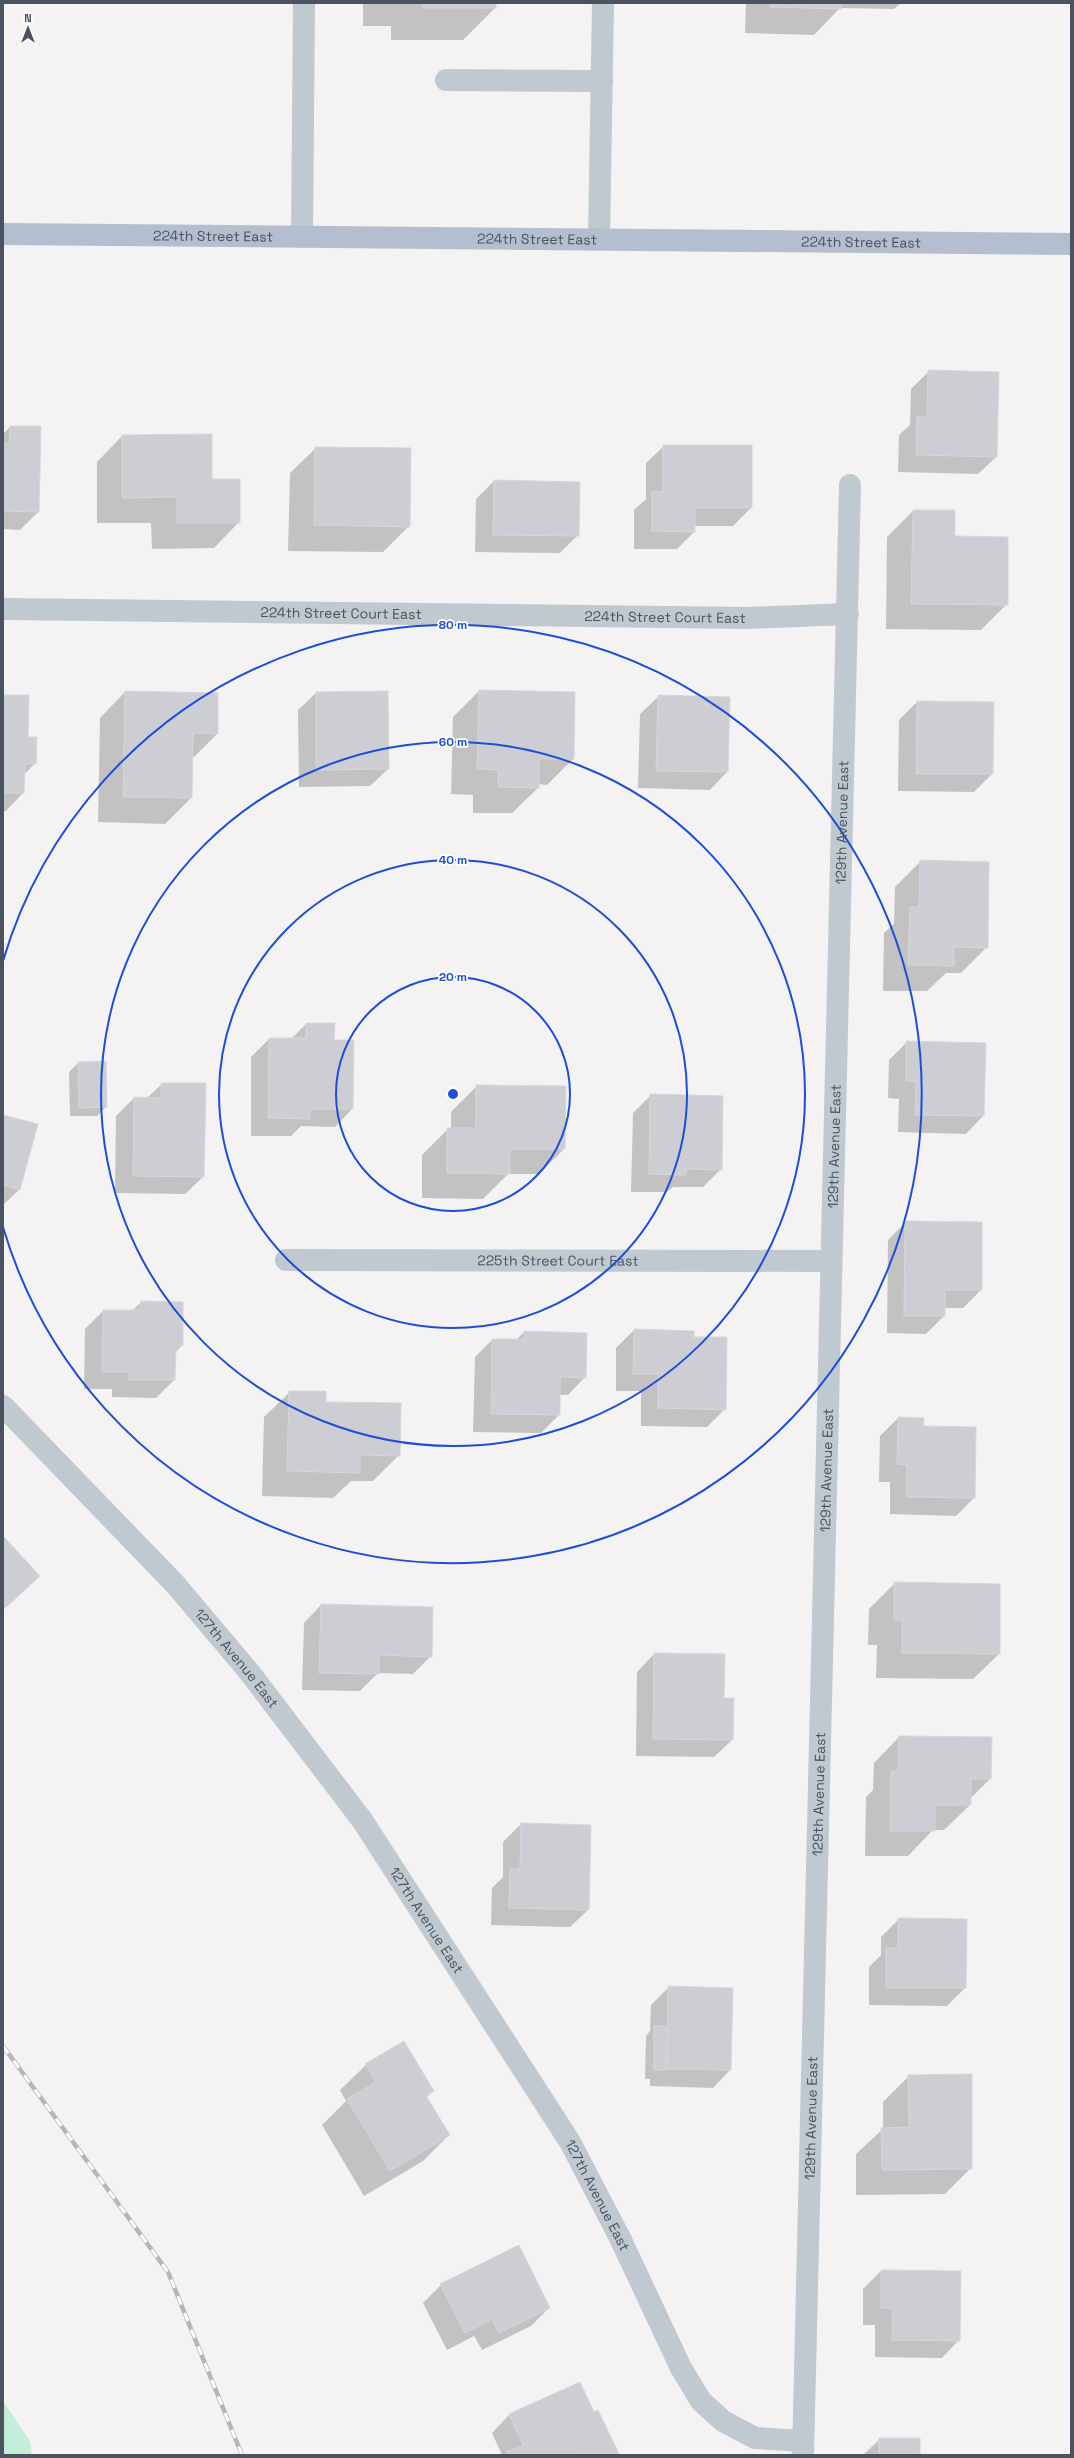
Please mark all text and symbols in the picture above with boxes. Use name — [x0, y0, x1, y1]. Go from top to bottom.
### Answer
north arrow — [8, 8, 48, 48]
text: N — [24, 11, 32, 25]
street label: 224th Street East — [153, 226, 273, 246]
street label: 224th Street East — [477, 229, 597, 249]
street label: 224th Street East — [801, 232, 921, 252]
street label: 224th Street Court East — [260, 603, 422, 623]
street label: 224th Street Court East — [584, 607, 746, 627]
text: 80 m — [439, 617, 467, 633]
text: 60 m — [439, 734, 467, 750]
street label: 129th Avenue East — [831, 760, 852, 885]
text: 40 m — [439, 852, 467, 868]
text: 20 m — [439, 969, 467, 985]
street label: 129th Avenue East — [824, 1084, 845, 1209]
centre of rings — [446, 1087, 460, 1101]
street label: 225th Street Court East — [477, 1251, 639, 1270]
street label: 129th Avenue East — [816, 1408, 837, 1532]
street label: 127th Avenue East — [191, 1605, 282, 1712]
street label: 129th Avenue East — [808, 1732, 829, 1856]
street label: 127th Avenue East — [386, 1864, 468, 1977]
street label: 129th Avenue East — [801, 2056, 822, 2180]
street label: 127th Avenue East — [561, 2136, 634, 2254]

